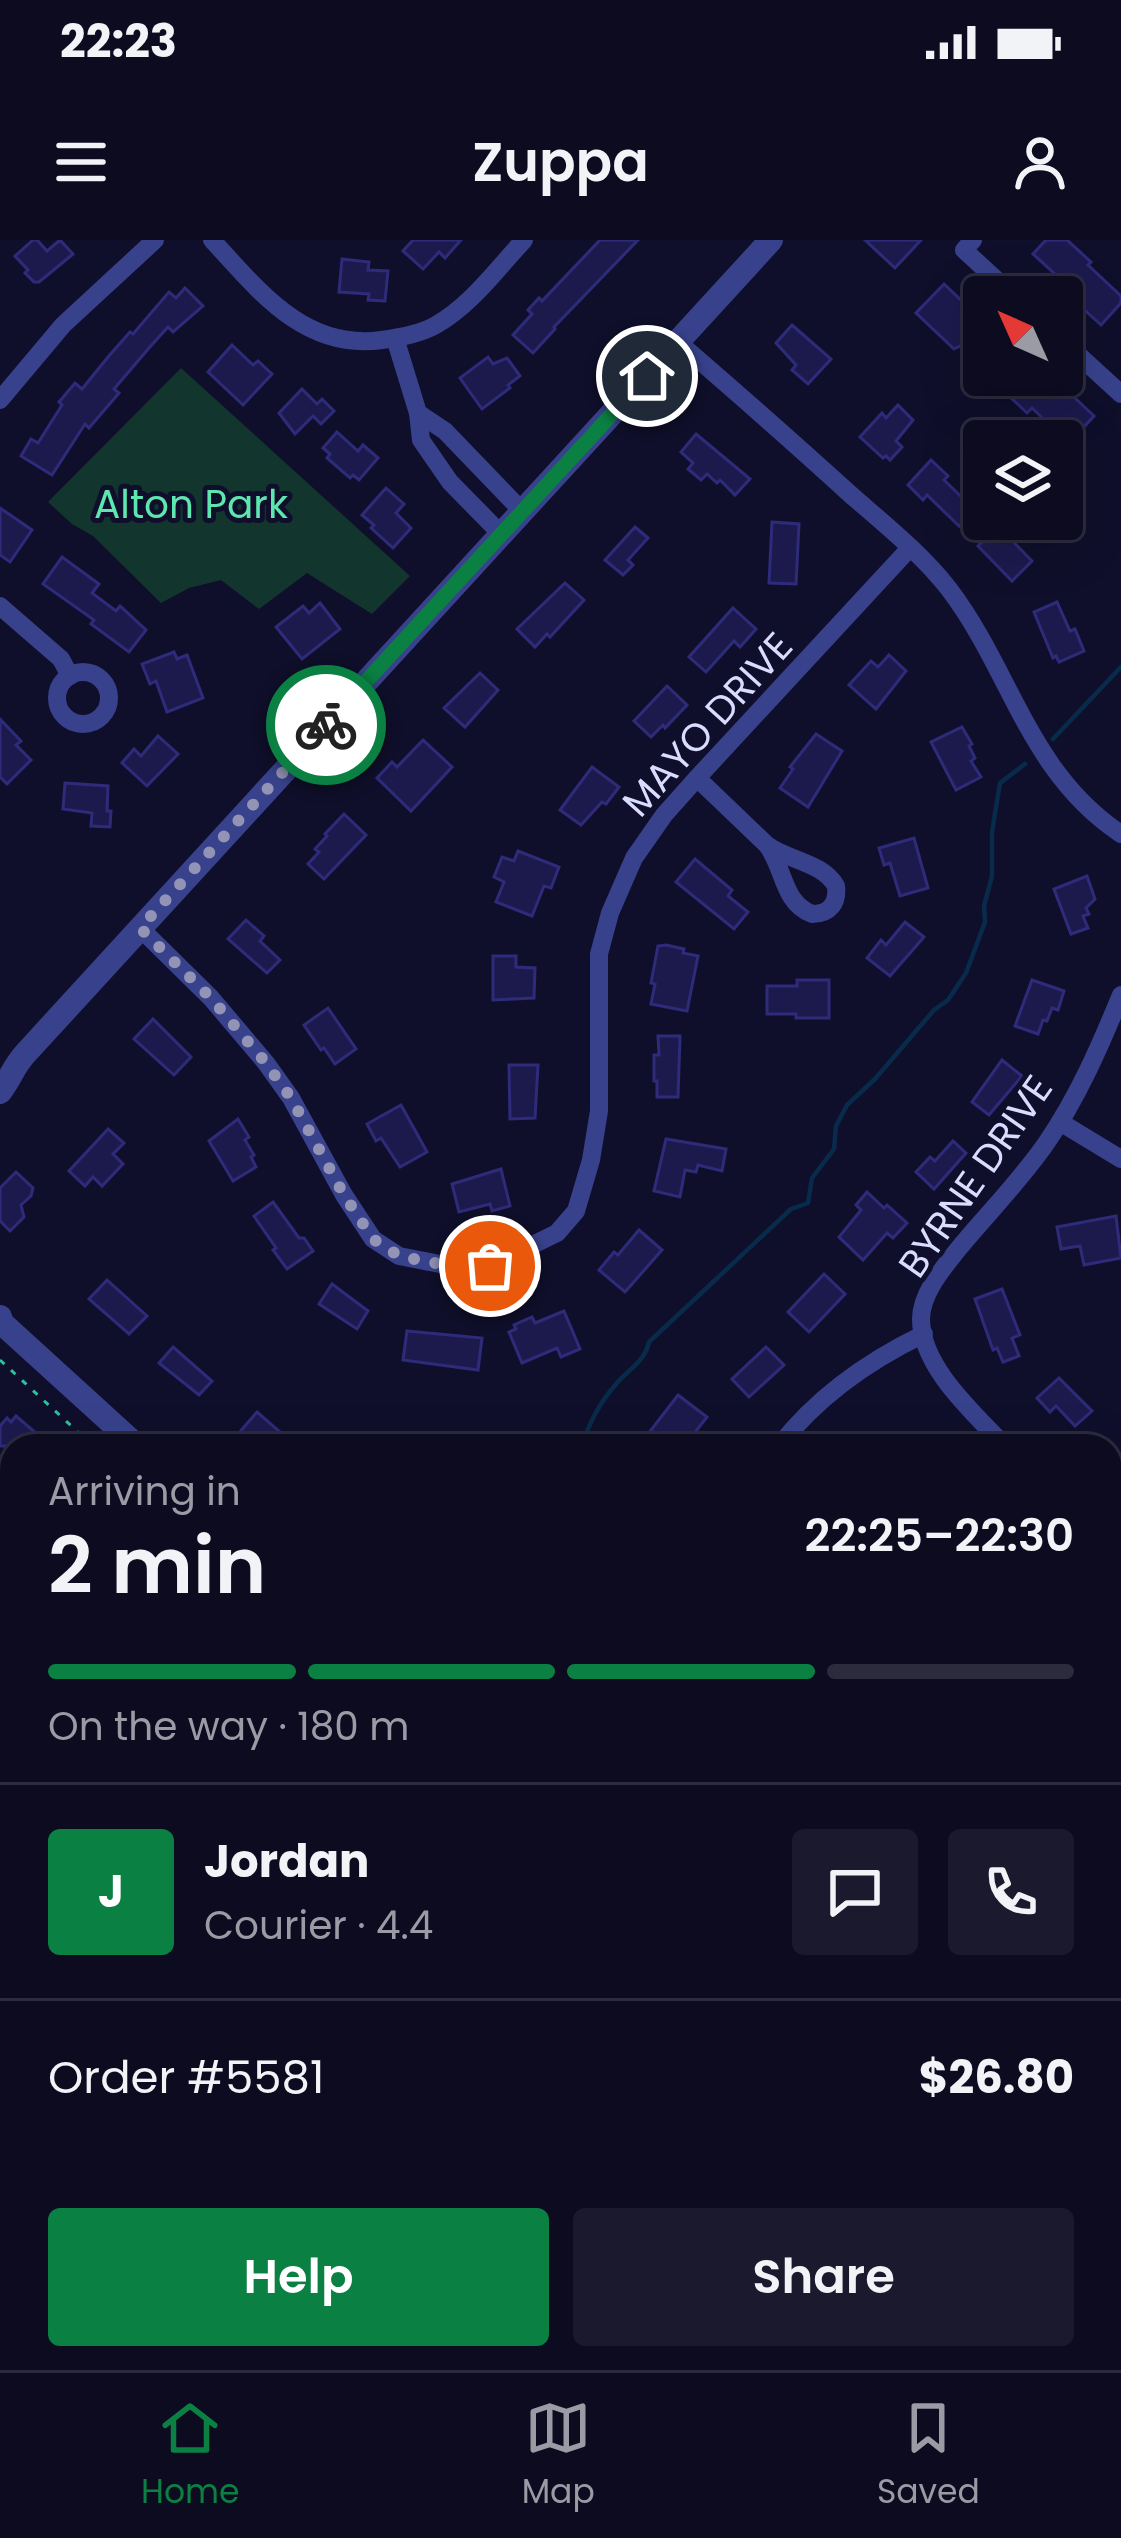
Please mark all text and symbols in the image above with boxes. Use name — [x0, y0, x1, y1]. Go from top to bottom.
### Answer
text: 22:23 — [60, 10, 177, 73]
text: Zuppa — [472, 124, 649, 200]
icon: menu — [48, 129, 114, 195]
icon: person — [1007, 129, 1073, 195]
north arrow — [963, 276, 1083, 396]
map controls — [963, 276, 1083, 540]
pin — [596, 325, 698, 427]
icon: home — [614, 343, 680, 409]
button: layers — [963, 420, 1083, 540]
park label: Alton Park — [94, 477, 288, 532]
street label: MAYO DRIVE — [610, 620, 805, 829]
courier — [266, 665, 386, 785]
icon: bike — [293, 692, 359, 758]
street label: BYRNE DRIVE — [885, 1064, 1065, 1289]
pin — [439, 1215, 541, 1317]
icon: bag — [457, 1233, 523, 1299]
text: Arriving in — [48, 1464, 241, 1519]
text: 22:25–22:30 — [805, 1504, 1074, 1567]
text: 2 min — [48, 1511, 266, 1620]
text: On the way · 180 m — [48, 1699, 409, 1754]
button: chat — [792, 1829, 918, 1955]
button: phone — [948, 1829, 1074, 1955]
text: Jordan — [204, 1830, 369, 1893]
text: J — [98, 1860, 124, 1923]
text: Courier · 4.4 — [204, 1898, 433, 1953]
text: Order #5581 — [48, 2046, 324, 2109]
text: $26.80 — [919, 2046, 1074, 2109]
button: Help — [48, 2208, 549, 2346]
button: Share — [573, 2208, 1074, 2346]
tab: Home — [141, 2395, 240, 2517]
tab: Map — [522, 2395, 595, 2517]
tab: Saved — [877, 2395, 980, 2517]

